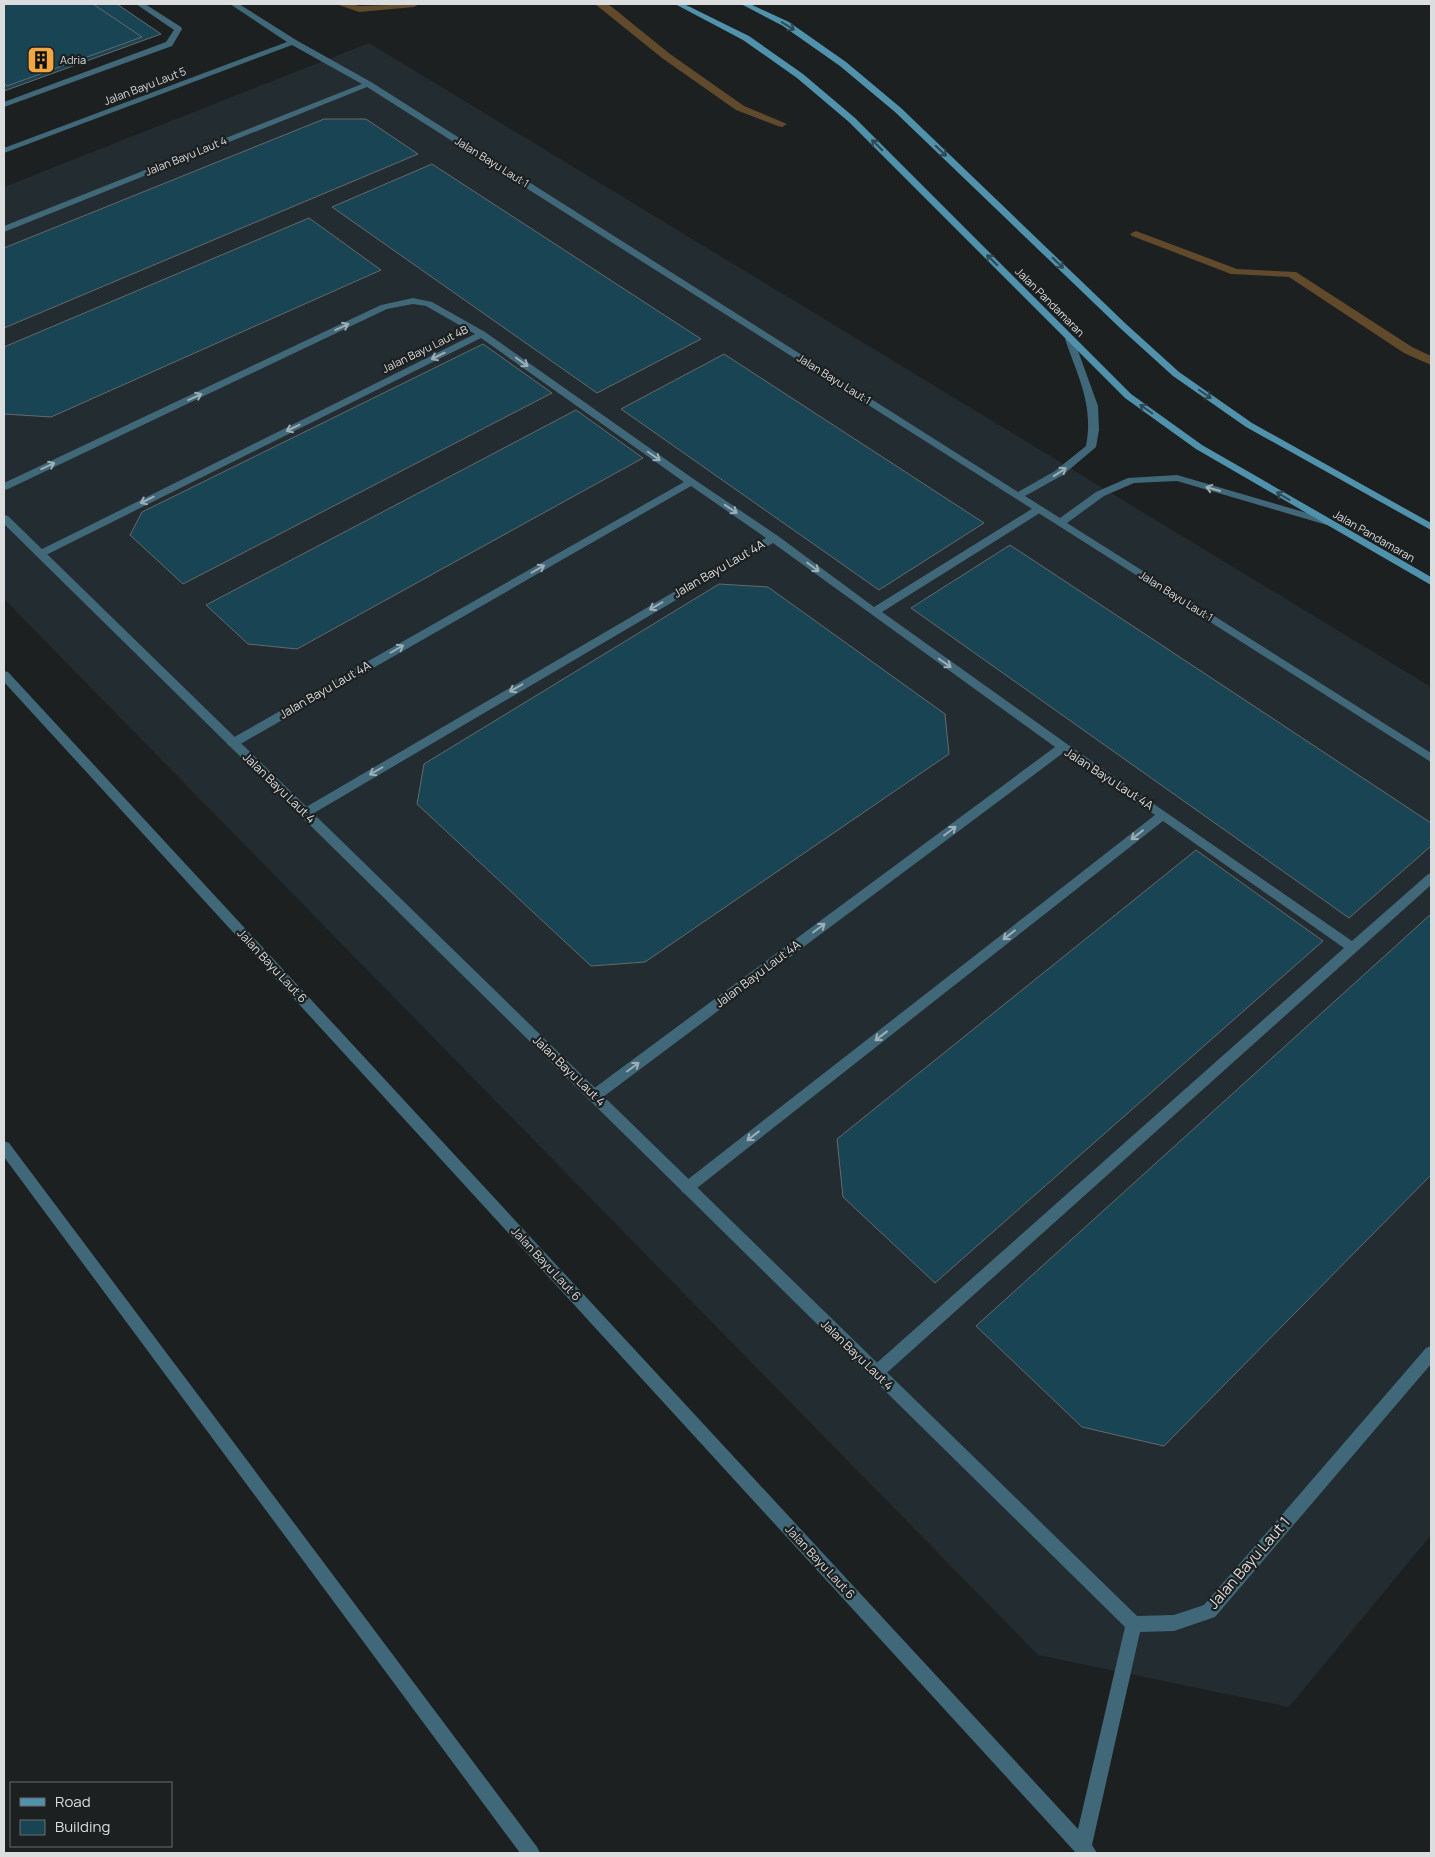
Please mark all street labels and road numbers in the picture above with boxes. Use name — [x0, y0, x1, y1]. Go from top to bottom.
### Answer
street label: Jalan Bayu Laut 5 — [102, 63, 188, 108]
street label: Jalan Bayu Laut 4 — [143, 132, 229, 179]
street label: Jalan Bayu Laut 1 — [452, 133, 532, 190]
street label: Jalan Pandamaran — [1012, 264, 1088, 340]
street label: Jalan Bayu Laut 4B — [379, 321, 470, 376]
street label: Jalan Bayu Laut 1 — [794, 350, 874, 407]
street label: Jalan Pandamaran — [1331, 506, 1418, 565]
street label: Jalan Bayu Laut 4A — [670, 535, 768, 602]
street label: Jalan Bayu Laut 1 — [1136, 567, 1216, 624]
street label: Jalan Bayu Laut 4A — [276, 656, 374, 723]
street label: Jalan Bayu Laut 4A — [1062, 743, 1157, 814]
street label: Jalan Bayu Laut 4 — [239, 749, 319, 827]
street label: Jalan Bayu Laut 6 — [234, 925, 311, 1006]
street label: Jalan Bayu Laut 4A — [712, 936, 804, 1011]
street label: Jalan Bayu Laut 4 — [529, 1032, 609, 1110]
street label: Jalan Bayu Laut 6 — [508, 1223, 585, 1304]
street label: Jalan Bayu Laut 4 — [817, 1316, 897, 1394]
street label: Jalan Bayu Laut 1 — [1203, 1512, 1294, 1613]
street label: Jalan Bayu Laut 6 — [782, 1521, 859, 1602]

